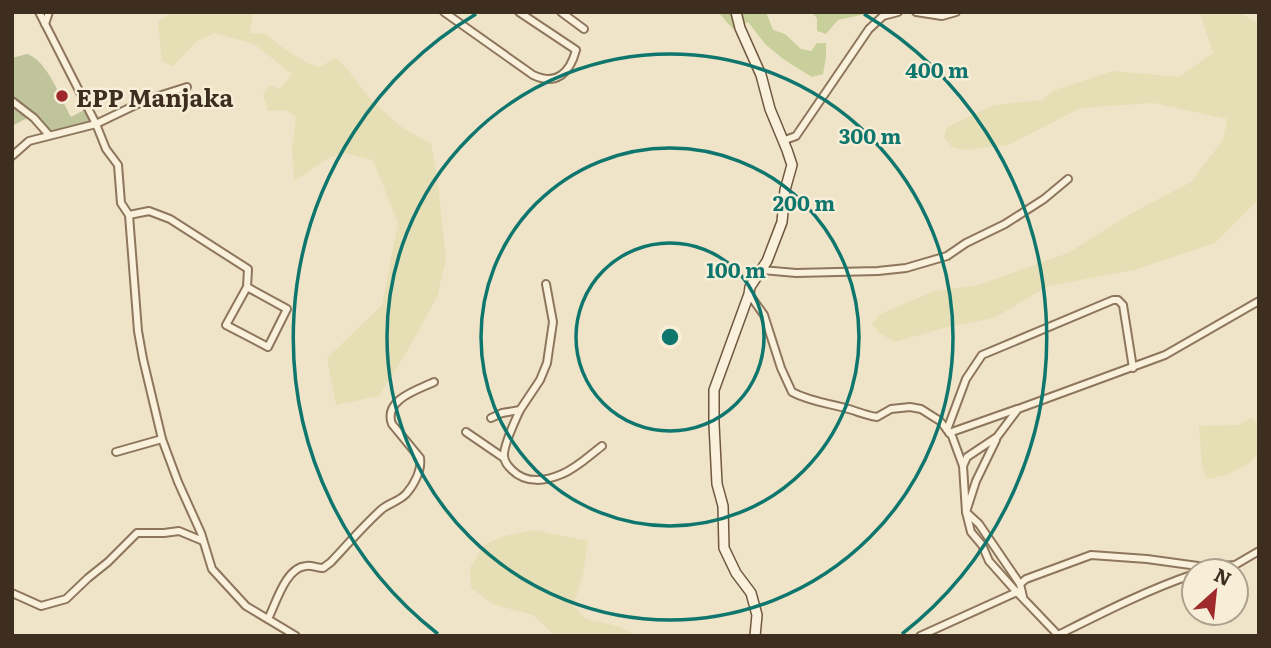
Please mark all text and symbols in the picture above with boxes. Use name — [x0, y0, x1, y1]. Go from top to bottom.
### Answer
text: 400 m — [905, 53, 969, 84]
place label: EPP Manjaka — [76, 79, 234, 114]
marker: EPP Manjaka — [54, 88, 70, 104]
text: 300 m — [839, 119, 901, 150]
text: 200 m — [773, 186, 835, 217]
text: 100 m — [706, 253, 766, 284]
centre of rings — [658, 325, 682, 349]
north arrow — [1180, 557, 1250, 627]
text: N — [1210, 560, 1237, 592]

